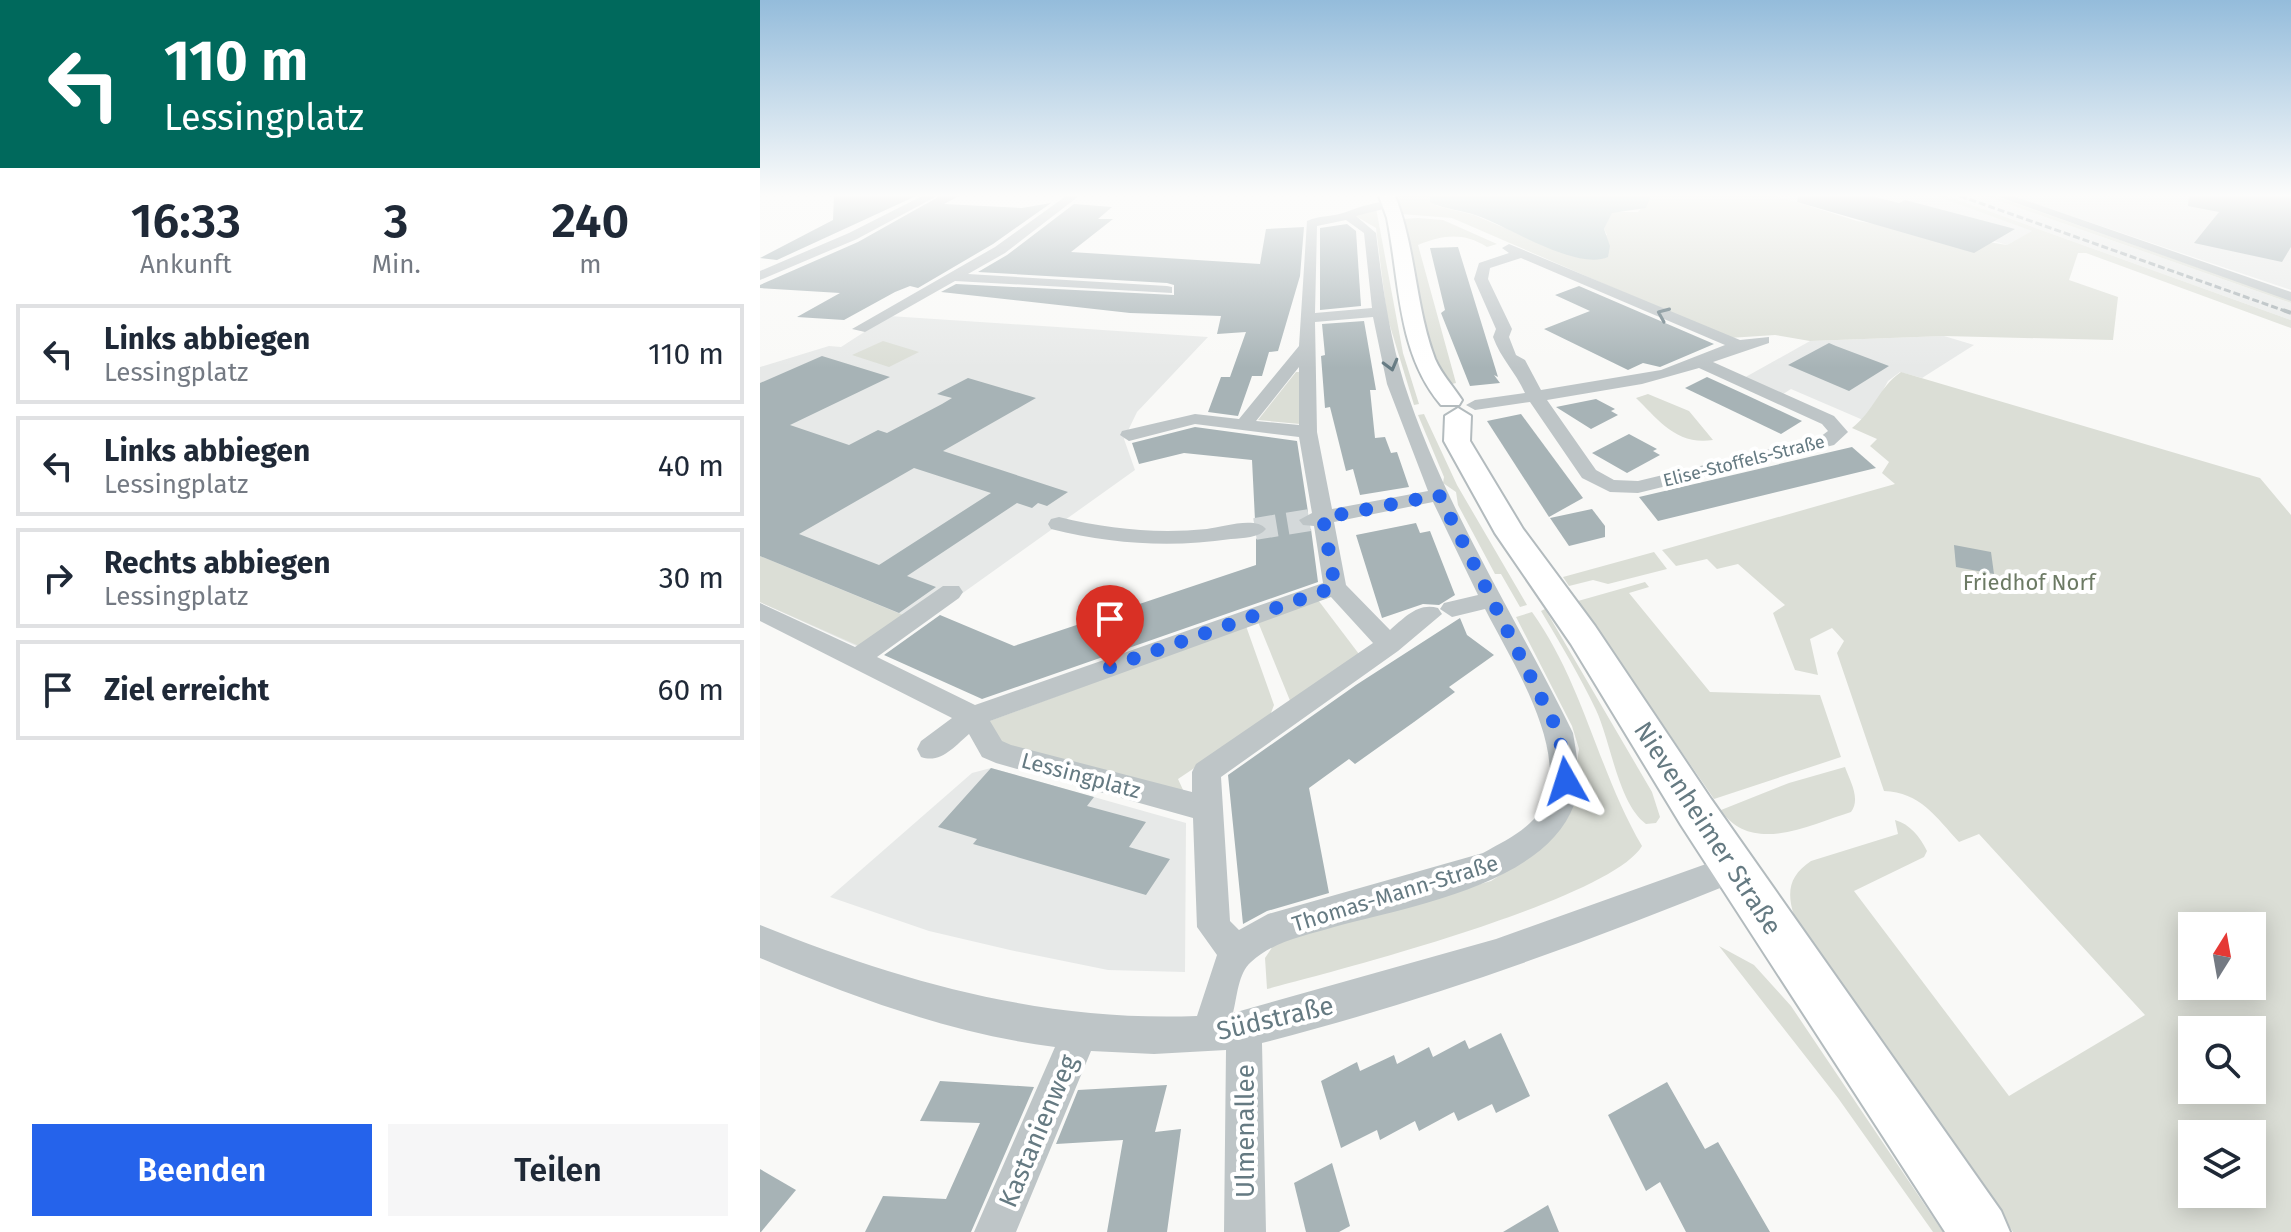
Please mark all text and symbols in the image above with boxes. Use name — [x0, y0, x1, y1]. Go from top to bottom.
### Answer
text: 110 m — [164, 28, 308, 95]
icon: left — [32, 32, 136, 136]
text: Lessingplatz — [164, 96, 364, 140]
text: 16:33 — [131, 192, 241, 250]
text: 3 — [384, 192, 409, 250]
text: 240 — [551, 192, 629, 250]
text: Ankunft — [140, 249, 232, 280]
text: Min. — [372, 249, 421, 280]
text: m — [579, 249, 602, 280]
one-way arrow — [1657, 307, 1671, 323]
text: Links abbiegen — [104, 321, 310, 357]
icon: left — [36, 332, 80, 376]
text: 110 m — [648, 336, 724, 372]
text: Lessingplatz — [104, 357, 248, 388]
one-way arrow — [1381, 357, 1398, 371]
street label: Elise-Stoffels-Straße — [1661, 430, 1827, 492]
text: Links abbiegen — [104, 433, 310, 469]
icon: left — [36, 444, 80, 488]
text: 40 m — [658, 448, 724, 484]
text: Lessingplatz — [104, 469, 248, 500]
text: Rechts abbiegen — [104, 545, 331, 581]
icon: right — [36, 556, 80, 600]
text: 30 m — [659, 560, 724, 596]
park label: Friedhof Norf — [1963, 569, 2097, 596]
text: Lessingplatz — [104, 581, 248, 612]
pin — [1076, 585, 1144, 667]
icon: arrive — [1088, 597, 1132, 641]
icon: arrive — [36, 668, 80, 712]
text: Ziel erreicht — [104, 672, 269, 708]
text: 60 m — [658, 672, 724, 708]
street label: Nievenheimer Straße — [1627, 716, 1788, 941]
position arrow — [1524, 739, 1608, 823]
street label: Lessingplatz — [1018, 747, 1143, 804]
street label: Thomas-Mann-Straße — [1289, 849, 1501, 938]
north arrow — [2178, 912, 2266, 1000]
map controls — [2178, 912, 2266, 1208]
street label: Südstraße — [1214, 990, 1337, 1047]
button: search — [2178, 1016, 2266, 1104]
street label: Kastanienweg — [992, 1050, 1085, 1212]
street label: Ulmenallee — [1230, 1064, 1261, 1198]
button: layers — [2178, 1120, 2266, 1208]
button: Beenden — [32, 1124, 372, 1216]
button: Teilen — [388, 1124, 728, 1216]

